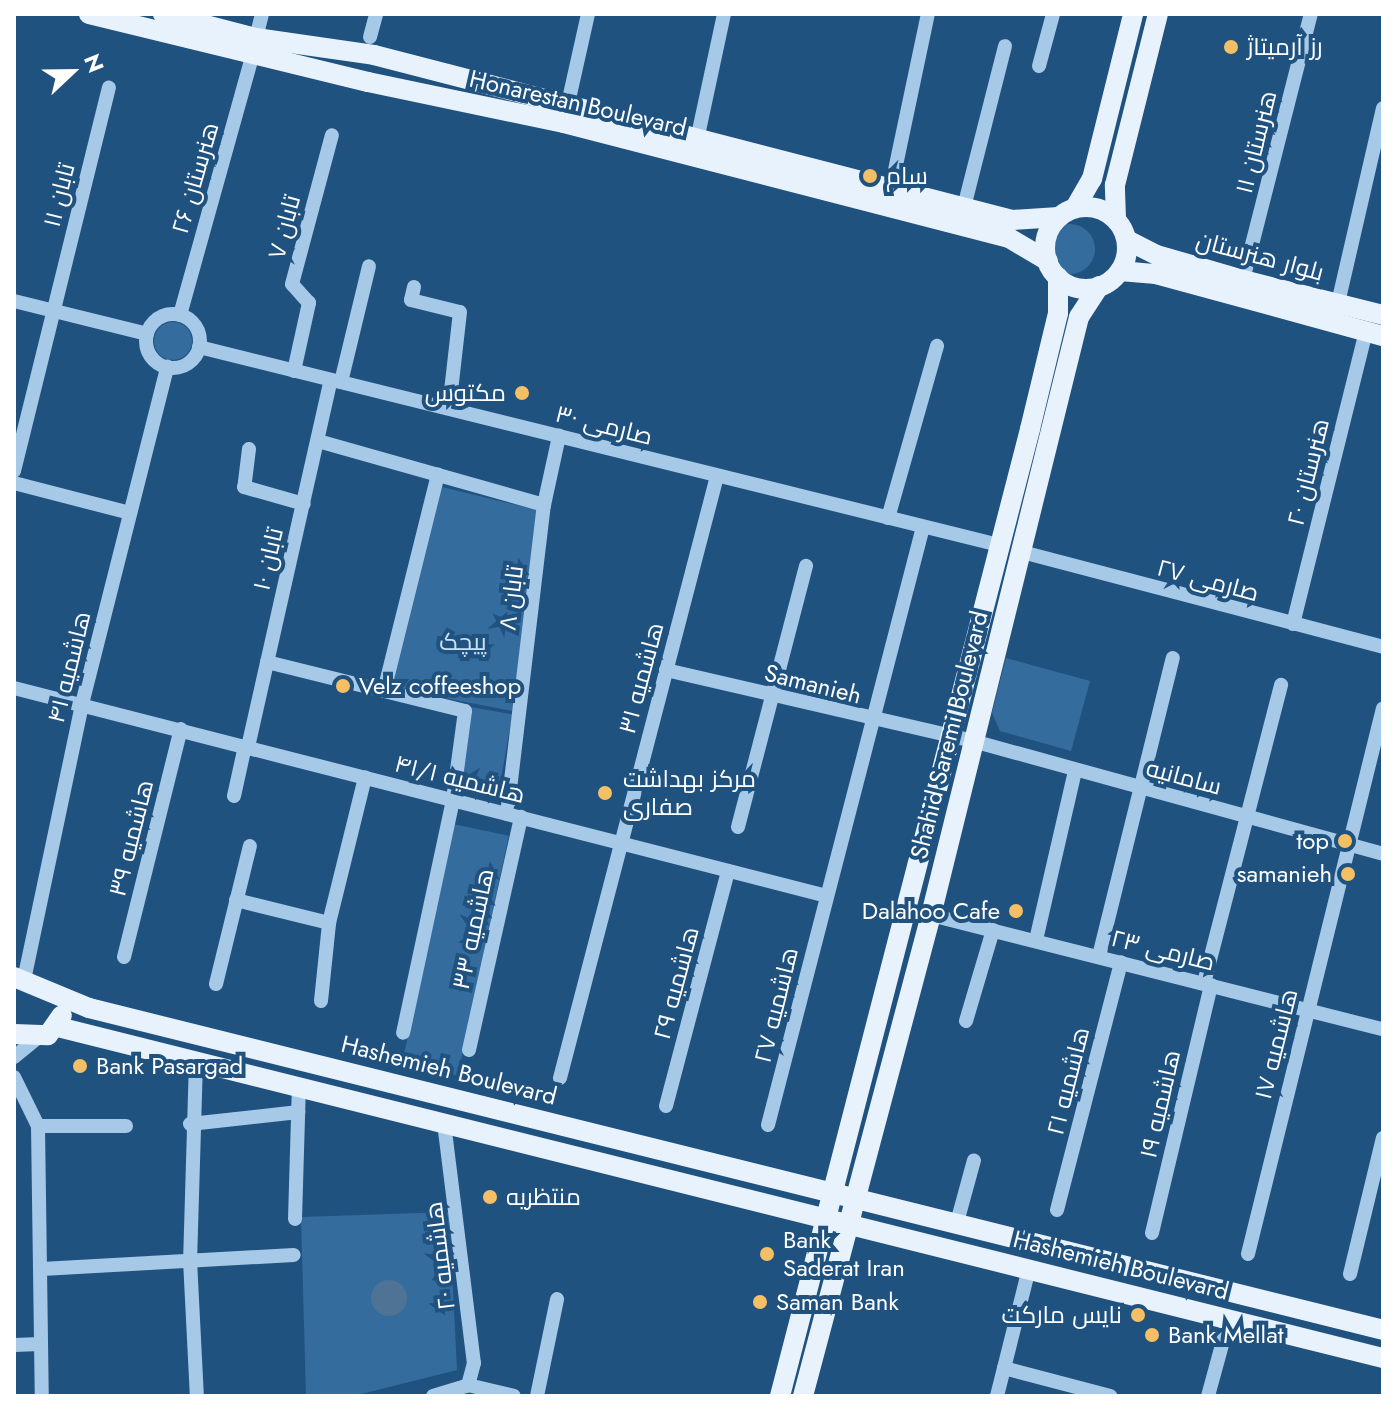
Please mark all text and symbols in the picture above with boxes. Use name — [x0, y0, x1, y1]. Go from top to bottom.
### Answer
north arrow — [32, 32, 112, 112]
place label: رز آرمیتاژ — [1247, 33, 1323, 61]
marker: رز آرمیتاژ — [1222, 38, 1240, 56]
text: N — [76, 49, 112, 77]
street label: Honarestan Boulevard — [467, 64, 689, 142]
street label: هنرستان ۱۱ — [1229, 87, 1283, 197]
street label: هنرستان ۲۶ — [165, 119, 225, 237]
street label: تابان ۱۱ — [37, 160, 81, 230]
place label: سام — [886, 162, 928, 190]
marker: سام — [861, 167, 879, 185]
street label: تابان ۷ — [262, 192, 306, 262]
street label: بلوار هنرستان — [1193, 225, 1327, 287]
place label: مکتوس — [425, 379, 506, 407]
marker: مکتوس — [513, 384, 531, 402]
street label: صارمی ۳۰ — [552, 399, 656, 451]
street label: هنرستان ۲۰ — [1281, 416, 1335, 528]
street label: تابان ۱۰ — [247, 525, 289, 593]
street label: صارمی ۲۷ — [1154, 553, 1262, 607]
street label: تابان ۸ — [493, 564, 529, 632]
street label: هاشمیه ۴۱ — [41, 608, 97, 726]
street label: Shahid Saremi Boulevard — [904, 608, 994, 862]
street label: هاشمیه ۳۱ — [612, 619, 670, 737]
park label: پیچک — [439, 628, 487, 656]
street label: Samanieh — [762, 658, 864, 710]
place label: Velz coffeeshop — [359, 672, 521, 700]
marker: Velz coffeeshop — [334, 677, 352, 695]
street label: هاشمیه ۴۱/۱ — [392, 749, 528, 809]
street label: سامانیه — [1143, 753, 1225, 801]
place label: مرکز بهداشت صفاری — [623, 765, 756, 821]
street label: هاشمیه ۳۹ — [103, 777, 159, 899]
marker: مرکز بهداشت صفاری — [594, 782, 616, 804]
place label: top — [1296, 827, 1329, 855]
marker: top — [1336, 832, 1354, 850]
place label: samanieh — [1237, 860, 1332, 888]
marker: samanieh — [1339, 865, 1357, 883]
street label: هاشمیه ۳۳ — [446, 866, 500, 992]
place label: Dalahoo Cafe — [862, 897, 1000, 925]
marker: Dalahoo Cafe — [1007, 902, 1025, 920]
street label: صارمی ۲۳ — [1108, 923, 1218, 977]
street label: هاشمیه ۲۹ — [647, 924, 705, 1042]
street label: هاشمیه ۲۷ — [748, 944, 804, 1066]
street label: هاشمیه ۱۷ — [1248, 986, 1304, 1102]
street label: هاشمیه ۲۱ — [1041, 1024, 1095, 1138]
street label: Hashemieh Boulevard — [338, 1029, 560, 1111]
street label: هاشمیه ۱۹ — [1134, 1047, 1186, 1161]
place label: Bank Pasargad — [96, 1052, 243, 1080]
marker: Bank Pasargad — [71, 1057, 89, 1075]
place label: منتظریه — [506, 1183, 581, 1211]
marker: منتظریه — [481, 1188, 499, 1206]
street label: هاشمیه ۲۰ — [419, 1200, 461, 1312]
street label: Hashemieh Boulevard — [1010, 1224, 1232, 1306]
place label: Bank Saderat Iran — [783, 1226, 905, 1282]
marker: Bank Saderat Iran — [758, 1245, 776, 1263]
place label: Saman Bank — [776, 1288, 899, 1316]
marker: Saman Bank — [751, 1293, 769, 1311]
place label: نایس مارکت — [1002, 1301, 1122, 1329]
marker: نایس مارکت — [1129, 1306, 1147, 1324]
place label: Bank Mellat — [1168, 1321, 1283, 1349]
marker: Bank Mellat — [1143, 1326, 1161, 1344]

